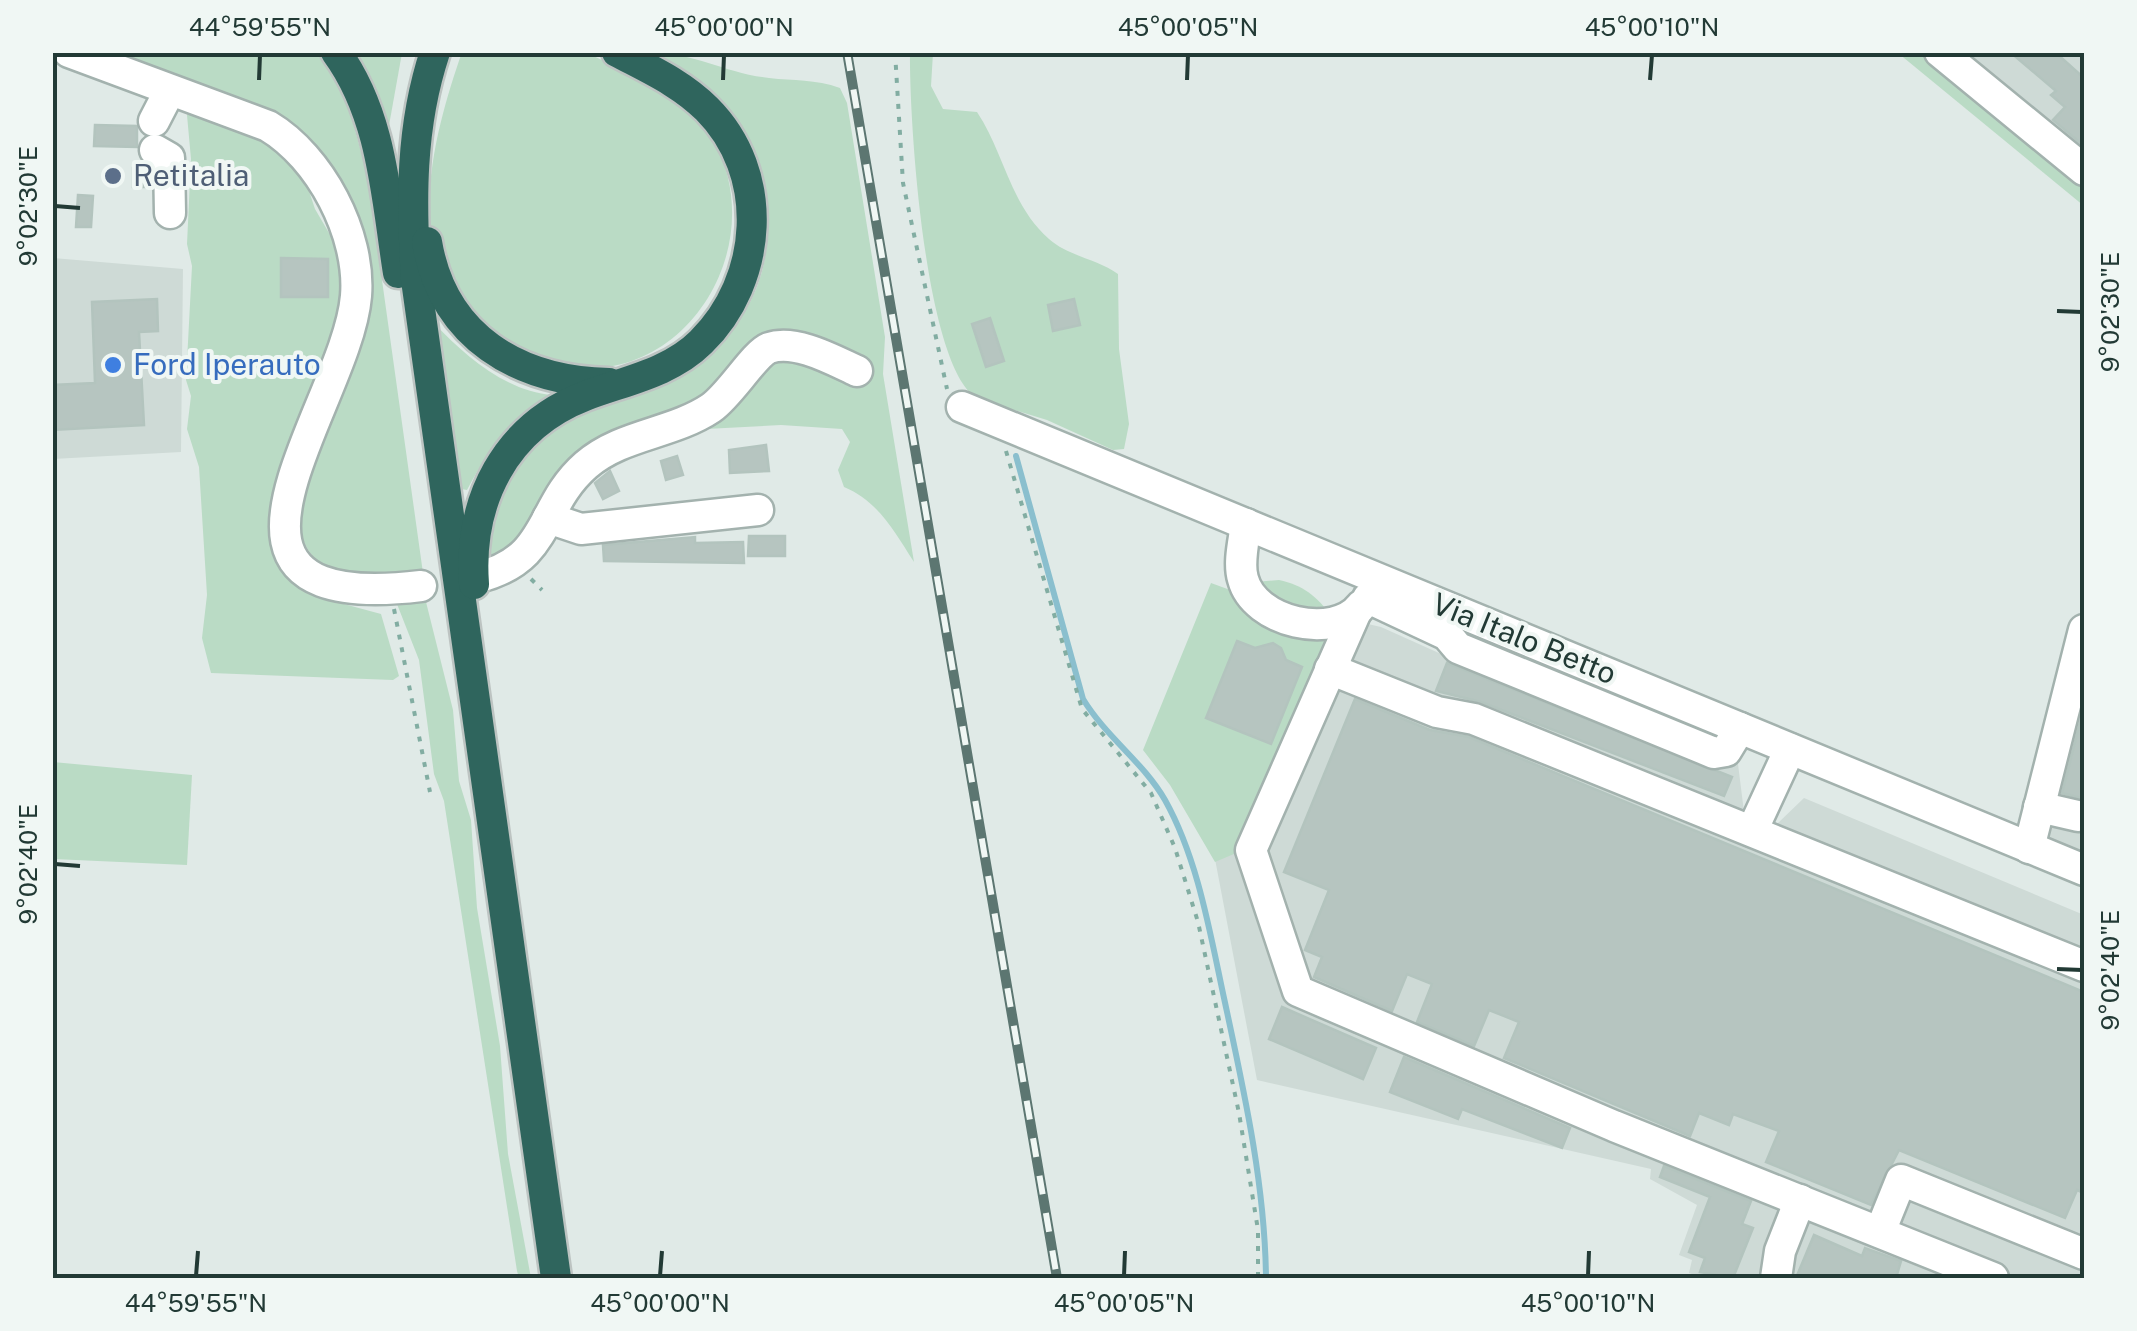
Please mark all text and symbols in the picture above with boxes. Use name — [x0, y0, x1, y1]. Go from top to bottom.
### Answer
text: 44°59'55"N — [189, 12, 331, 42]
text: 45°00'00"N — [654, 12, 794, 42]
text: 45°00'05"N — [1118, 12, 1258, 42]
text: 45°00'10"N — [1585, 12, 1719, 42]
text: 9°02'30"E — [13, 146, 43, 266]
place label: Retitalia — [133, 157, 249, 193]
marker: Retitalia — [102, 165, 124, 187]
text: 9°02'30"E — [2095, 252, 2125, 372]
place label: Ford Iperauto — [133, 346, 321, 382]
marker: Ford Iperauto — [102, 354, 124, 376]
street label: Via Italo Betto — [1427, 585, 1622, 691]
text: 9°02'40"E — [13, 804, 43, 924]
text: 9°02'40"E — [2095, 910, 2125, 1030]
text: 44°59'55"N — [125, 1288, 267, 1318]
text: 45°00'00"N — [590, 1288, 730, 1318]
text: 45°00'05"N — [1054, 1288, 1194, 1318]
text: 45°00'10"N — [1521, 1288, 1655, 1318]

